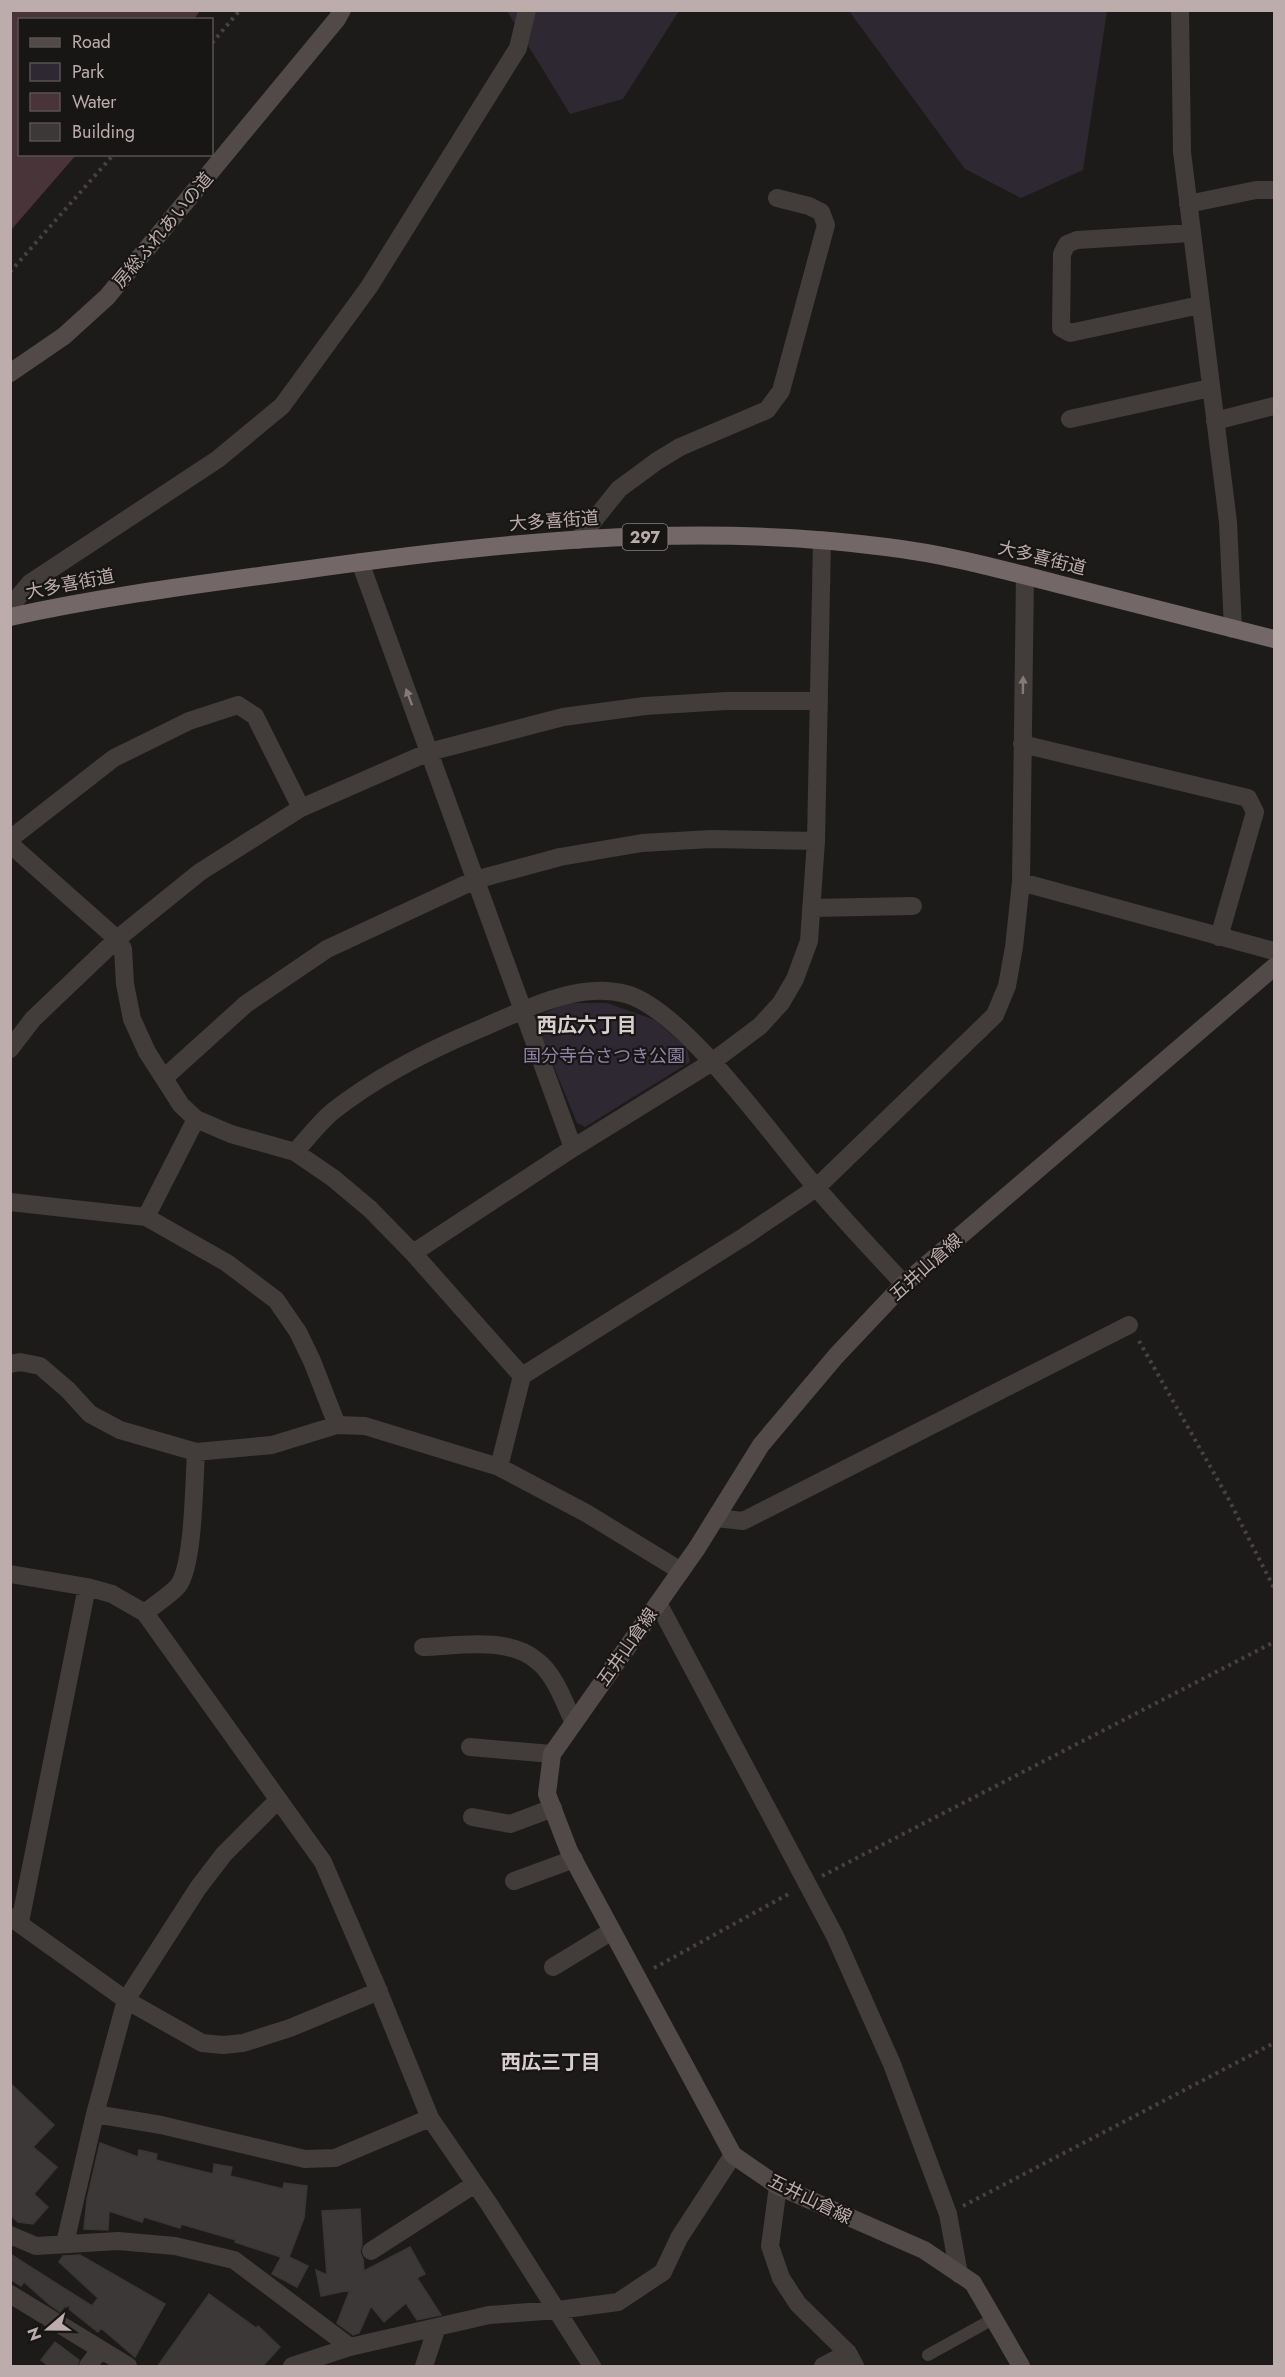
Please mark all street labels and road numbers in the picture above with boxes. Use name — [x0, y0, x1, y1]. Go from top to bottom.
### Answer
street label: 房総ふれあいの道 — [107, 166, 219, 294]
street label: 大多喜街道 — [508, 505, 600, 537]
road number: 297 — [622, 524, 668, 550]
street label: 大多喜街道 — [995, 534, 1089, 582]
street label: 大多喜街道 — [23, 563, 117, 605]
street label: 五井山倉線 — [884, 1227, 968, 1307]
street label: 五井山倉線 — [591, 1603, 663, 1691]
street label: 五井山倉線 — [764, 2168, 856, 2230]

